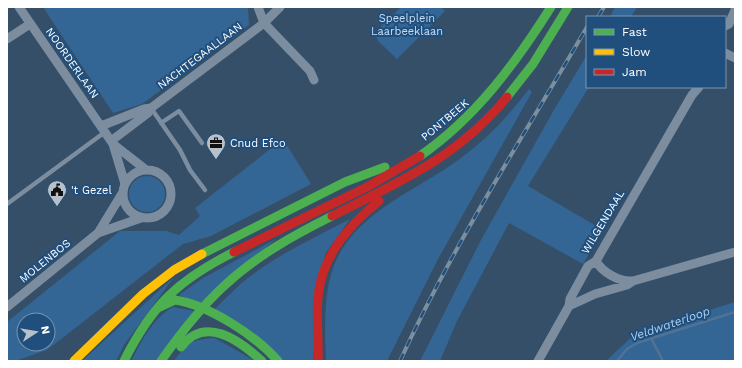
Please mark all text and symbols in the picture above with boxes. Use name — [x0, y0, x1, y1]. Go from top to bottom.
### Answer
park label: Speelplein Laarbeeklaan — [371, 12, 443, 38]
legend — [586, 16, 726, 88]
street label: NACHTEGAALLAAN — [155, 20, 245, 92]
street label: NOORDERLAAN — [43, 25, 101, 101]
text: Fast — [622, 25, 647, 39]
text: Slow — [622, 45, 650, 59]
text: Jam — [622, 65, 647, 79]
street label: PONTBEEK — [419, 96, 471, 144]
office icon: Cnud Efco — [205, 132, 227, 160]
place label: Cnud Efco — [230, 137, 286, 150]
public building icon: 't Gezel — [46, 179, 68, 207]
place label: 't Gezel — [71, 184, 112, 197]
street label: WILGENDAAL — [579, 187, 627, 256]
street label: MOLENBOS — [17, 237, 73, 285]
water label: Veldwaterloop — [628, 304, 712, 344]
north arrow — [16, 312, 56, 352]
text: N — [38, 325, 52, 335]

